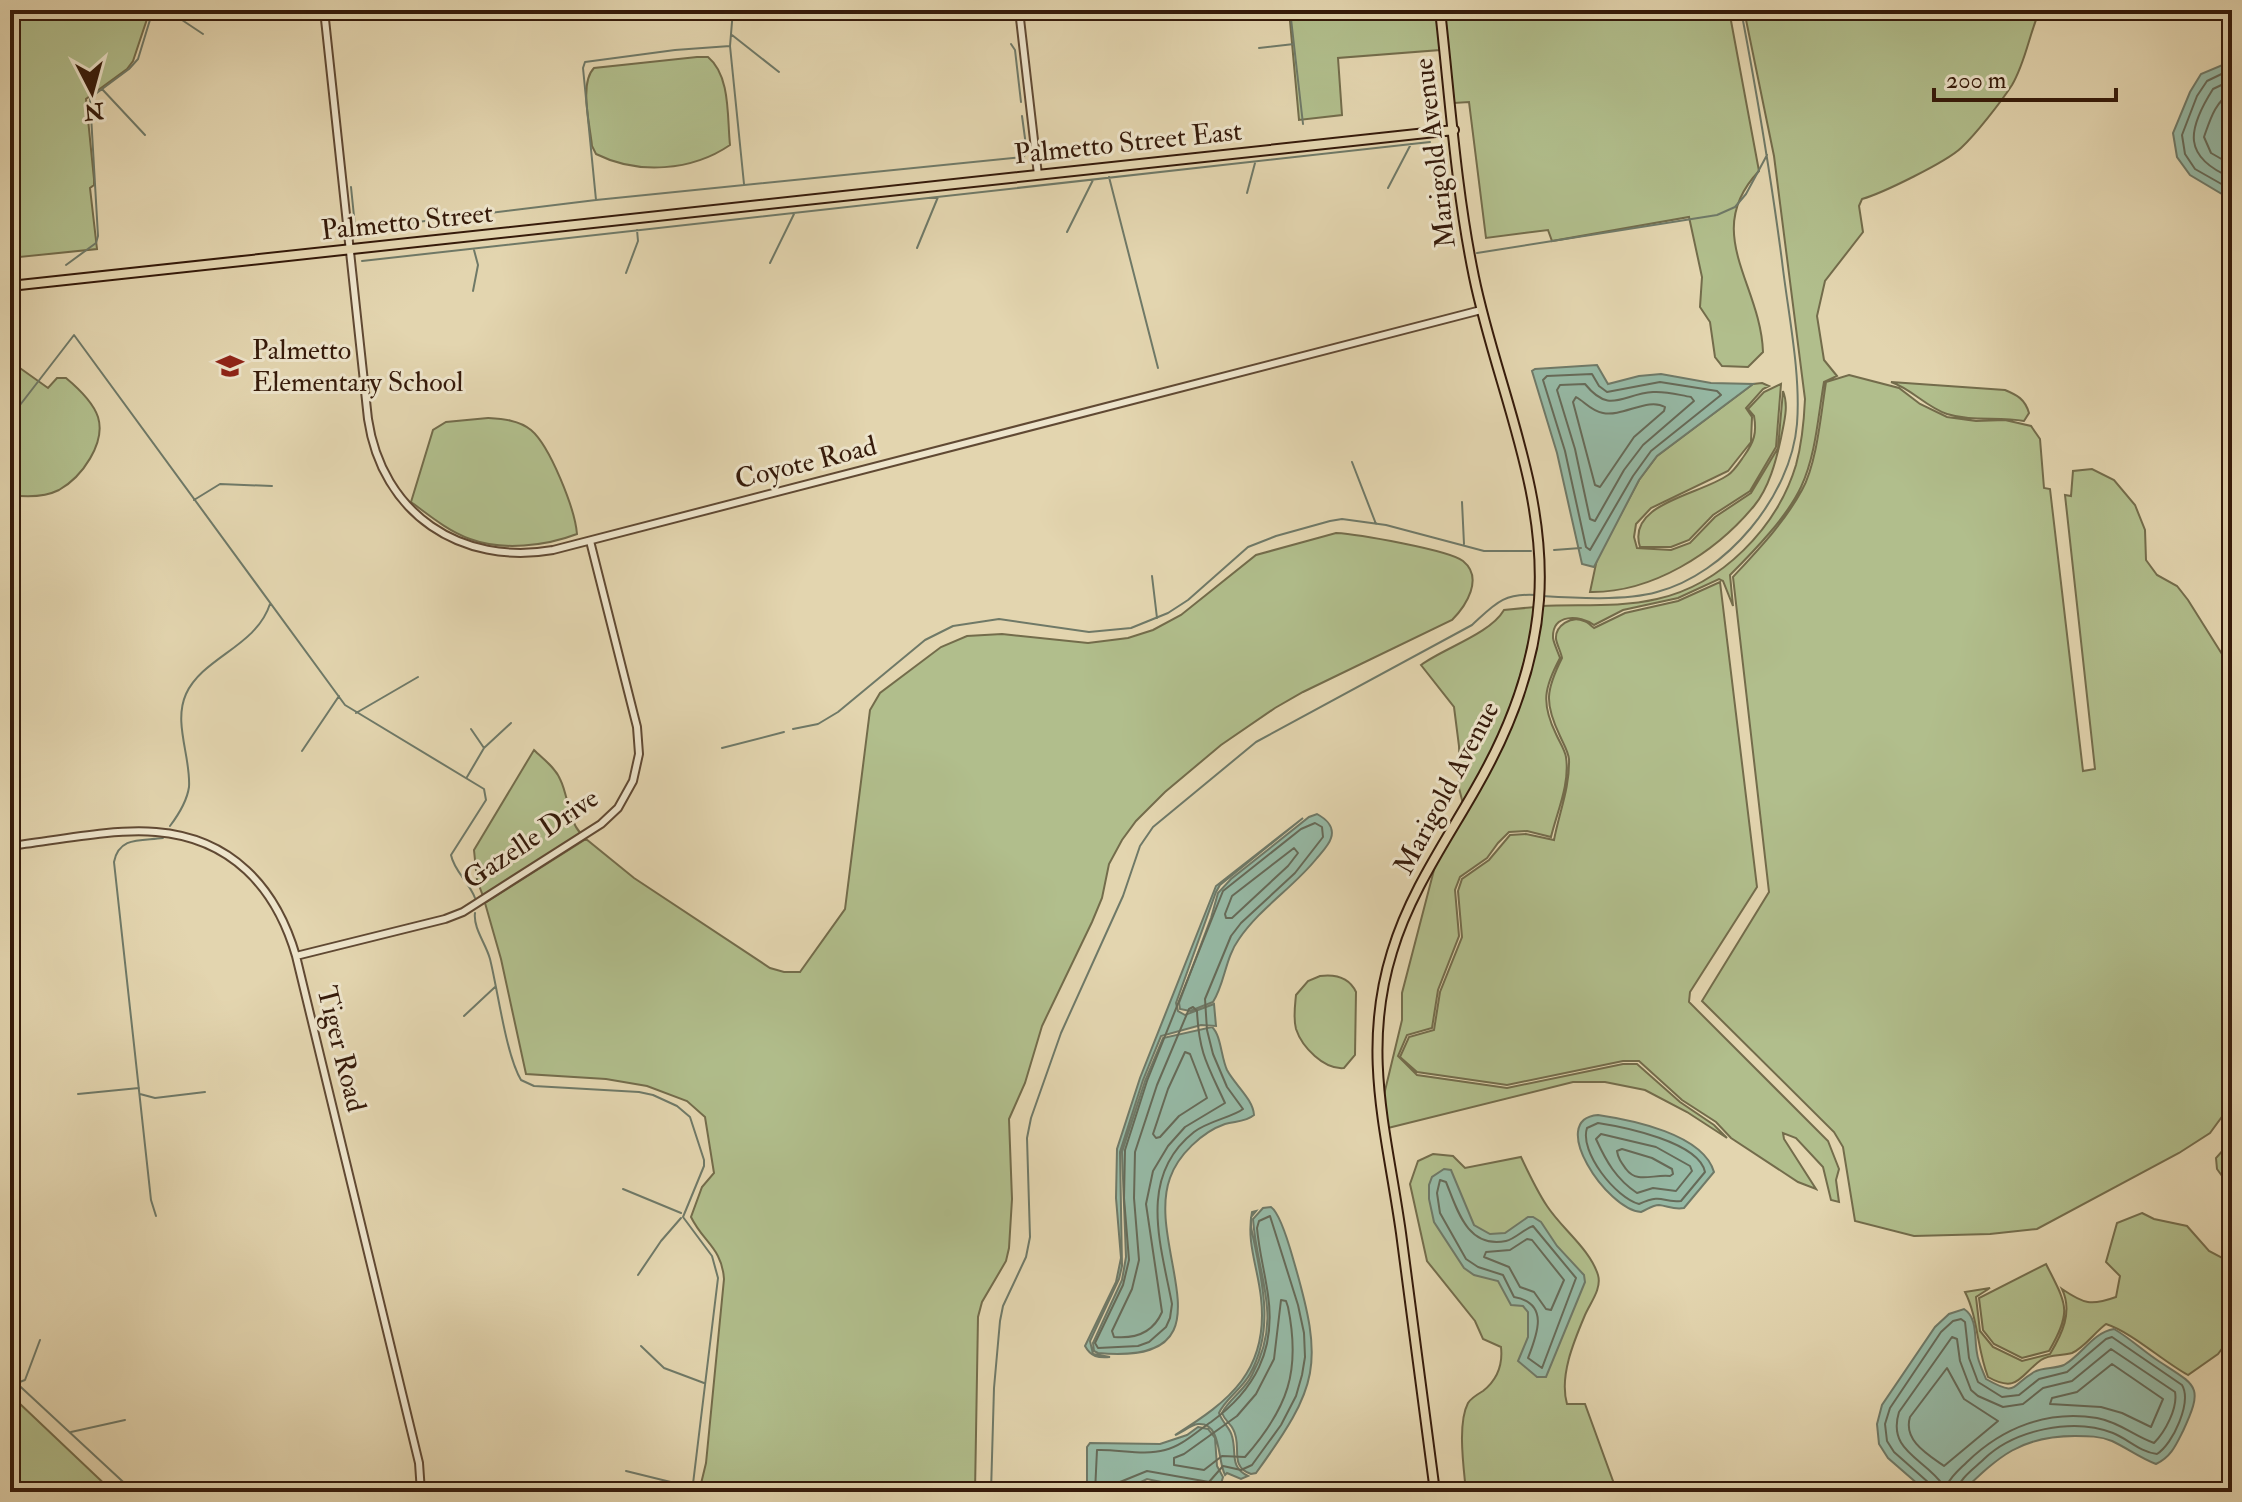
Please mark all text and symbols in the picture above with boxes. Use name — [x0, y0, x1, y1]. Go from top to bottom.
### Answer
north arrow — [52, 52, 132, 132]
scale bar — [1934, 52, 2116, 102]
street label: Marigold Avenue — [1406, 56, 1464, 250]
text: 200 m — [1946, 65, 2007, 96]
text: N — [82, 96, 106, 126]
street label: Palmetto Street East — [1012, 114, 1244, 172]
street label: Palmetto Street — [319, 196, 495, 248]
place label: Palmetto Elementary School — [252, 333, 463, 400]
school or university icon: Palmetto Elementary School — [215, 351, 245, 381]
street label: Coyote Road — [732, 428, 881, 497]
street label: Marigold Avenue — [1387, 695, 1507, 881]
street label: Gazelle Drive — [456, 781, 606, 897]
street label: Tiger Road — [309, 983, 374, 1116]

